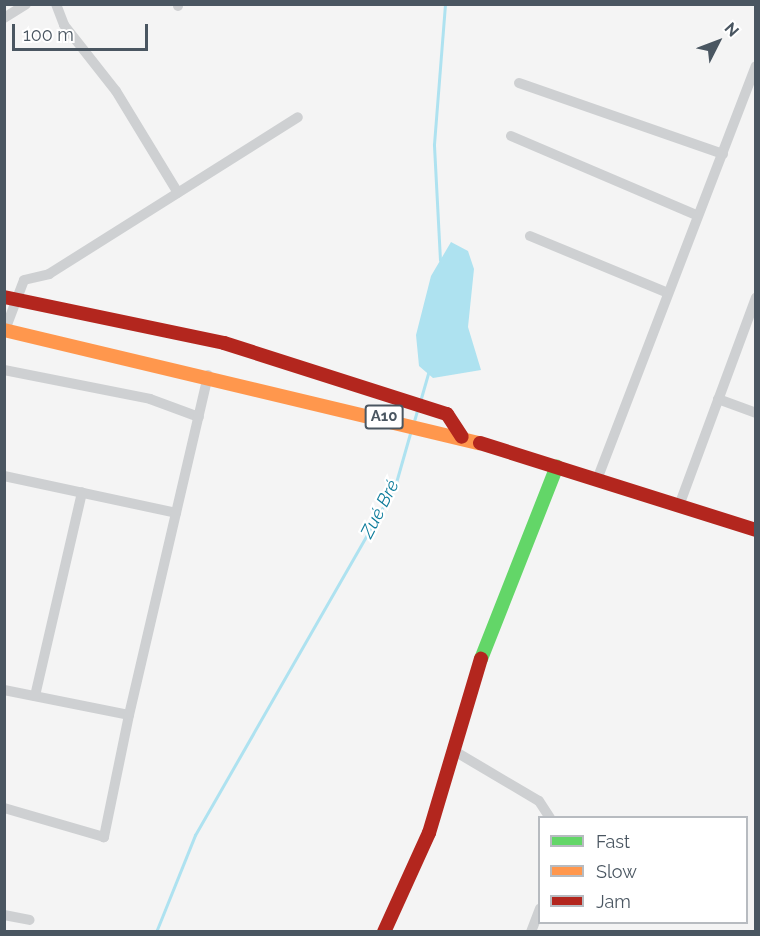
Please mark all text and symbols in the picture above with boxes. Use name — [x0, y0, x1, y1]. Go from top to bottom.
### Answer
scale bar — [15, 12, 152, 50]
north arrow — [688, 12, 748, 72]
text: N — [721, 19, 743, 41]
text: 100 m — [23, 24, 74, 45]
road number: A10 — [364, 405, 404, 429]
water label: Zué Bré — [356, 476, 404, 542]
legend — [538, 816, 748, 924]
text: Fast — [596, 831, 630, 852]
text: Slow — [596, 861, 637, 882]
text: Jam — [596, 891, 631, 912]

